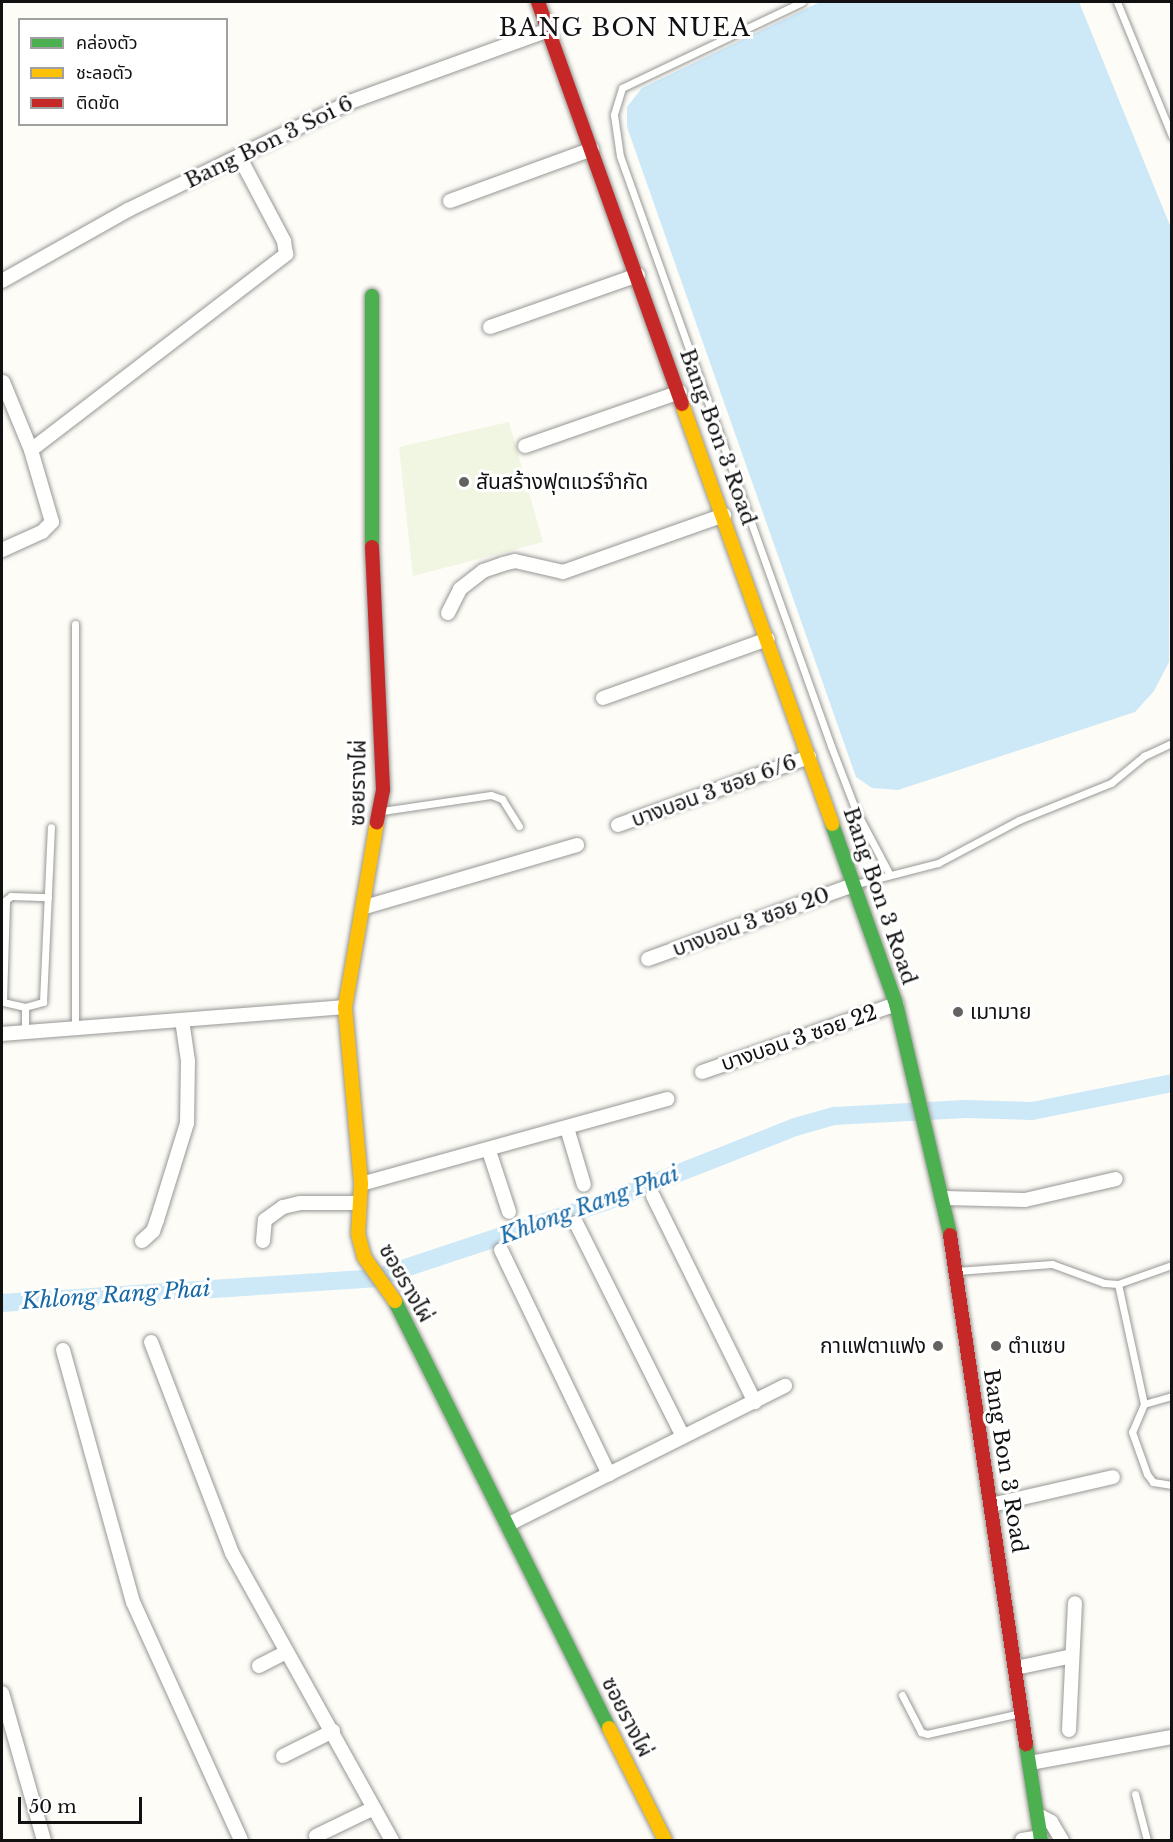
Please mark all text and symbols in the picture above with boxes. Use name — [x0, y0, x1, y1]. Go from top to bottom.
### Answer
district label: BANG BON NUEA — [499, 14, 751, 42]
legend — [18, 18, 228, 126]
text: คล่องตัว — [76, 32, 138, 54]
text: ชะลอตัว — [76, 62, 133, 84]
street label: Bang Bon 3 Soi 6 — [181, 90, 357, 194]
text: ติดขัด — [76, 92, 119, 114]
street label: Bang Bon 3 Road — [674, 345, 762, 529]
place label: สันสร้างฟุตแวร์จำกัด — [476, 469, 648, 495]
marker: สันสร้างฟุตแวร์จำกัด — [457, 475, 471, 489]
street label: ซอยรางไผ่ — [345, 740, 371, 826]
street label: บางบอน 3 ซอย 6/6 — [628, 749, 800, 833]
street label: Bang Bon 3 Road — [838, 804, 922, 988]
street label: บางบอน 3 ซอย 20 — [669, 882, 833, 962]
place label: เมามาย — [970, 999, 1032, 1025]
street label: บางบอน 3 ซอย 22 — [718, 1000, 880, 1076]
marker: เมามาย — [951, 1005, 965, 1019]
water label: Khlong Rang Phai — [495, 1160, 683, 1250]
street label: ซอยรางไผ่ — [374, 1239, 438, 1327]
water label: Khlong Rang Phai — [21, 1275, 211, 1315]
place label: กาแฟตาแฟง — [820, 1333, 926, 1359]
place label: ตำแซบ — [1008, 1333, 1066, 1359]
marker: กาแฟตาแฟง — [931, 1339, 945, 1353]
marker: ตำแซบ — [989, 1339, 1003, 1353]
street label: Bang Bon 3 Road — [978, 1367, 1032, 1555]
street label: ซอยรางไผ่ — [596, 1673, 658, 1761]
scale bar — [21, 1785, 146, 1823]
text: 50 m — [29, 1796, 77, 1818]

